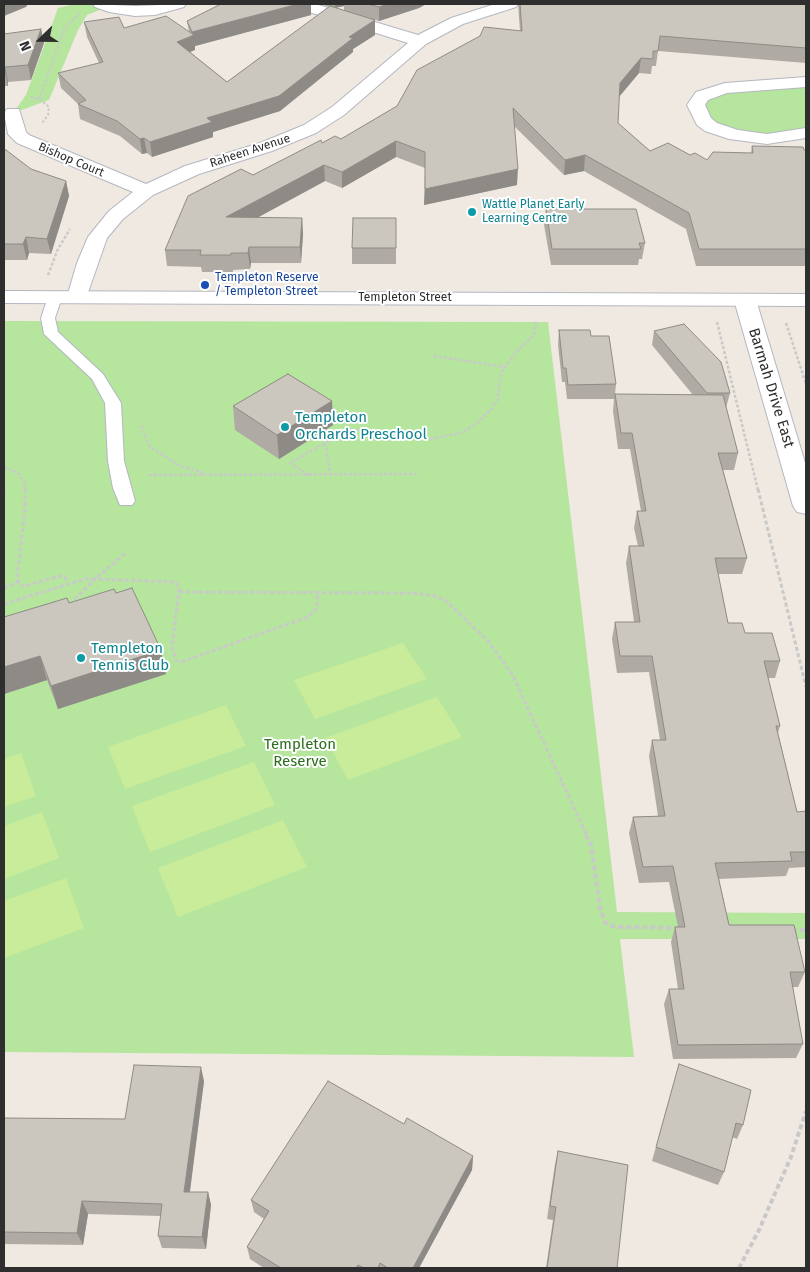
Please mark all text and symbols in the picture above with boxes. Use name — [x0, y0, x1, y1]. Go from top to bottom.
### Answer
north arrow — [15, 15, 65, 65]
text: N — [16, 38, 35, 53]
street label: Raheen Avenue — [208, 131, 292, 171]
street label: Bishop Court — [36, 140, 106, 180]
place label: Wattle Planet Early Learning Centre — [482, 198, 584, 226]
marker: Wattle Planet Early Learning Centre — [466, 206, 478, 218]
place label: Templeton Reserve / Templeton Street — [215, 271, 319, 299]
marker: Templeton Reserve / Templeton Street — [199, 279, 211, 291]
street label: Templeton Street — [358, 291, 452, 305]
street label: Barmah Drive East — [744, 326, 798, 450]
place label: Templeton Orchards Preschool — [295, 409, 427, 444]
marker: Templeton Orchards Preschool — [279, 421, 291, 433]
place label: Templeton Tennis Club — [91, 640, 169, 675]
marker: Templeton Tennis Club — [75, 652, 87, 664]
park label: Templeton Reserve — [264, 736, 336, 771]

